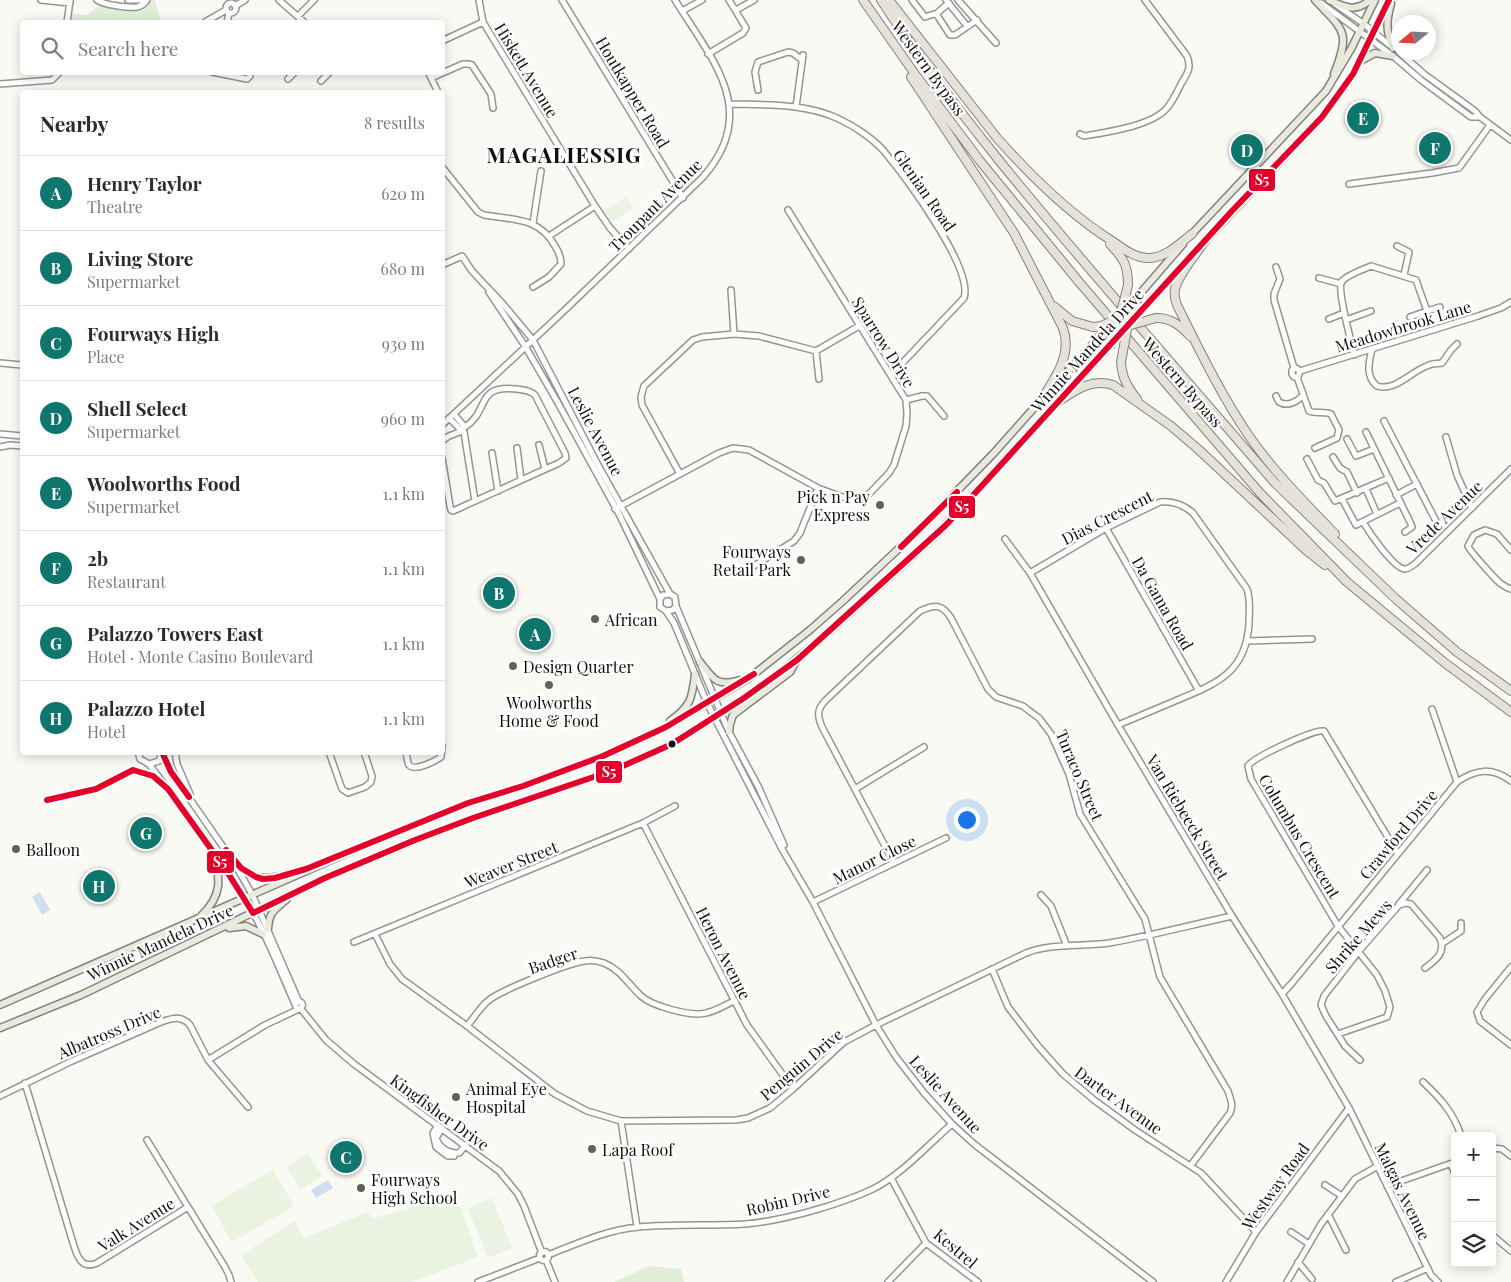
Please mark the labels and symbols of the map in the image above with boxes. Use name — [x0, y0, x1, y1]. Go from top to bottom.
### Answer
north arrow — [1391, 15, 1436, 60]
street label: Western Bypass — [887, 16, 971, 120]
street label: Hiskett Avenue — [490, 19, 564, 121]
street label: Houtkapper Road — [592, 33, 674, 151]
pin: E — [1347, 99, 1379, 137]
pin: F — [1419, 129, 1451, 167]
pin: D — [1231, 131, 1263, 169]
district label: MAGALIESSIG — [487, 140, 641, 168]
street label: Glenian Road — [889, 145, 961, 235]
street label: Troupant Avenue — [604, 154, 706, 256]
line badge: S5 — [1248, 168, 1276, 192]
text: S5 — [1255, 170, 1269, 189]
street label: Winnie Mandela Drive — [1025, 284, 1148, 417]
street label: Sparrow Drive — [848, 293, 920, 391]
street label: Meadowbrook Lane — [1333, 295, 1473, 357]
street label: Western Bypass — [1138, 332, 1228, 431]
street label: Leslie Avenue — [564, 383, 628, 479]
street label: Vrede Avenue — [1401, 475, 1487, 559]
street label: Dias Crescent — [1058, 485, 1156, 549]
place label: Pick n Pay Express — [797, 486, 870, 525]
line badge: S5 — [948, 495, 976, 519]
text: S5 — [955, 497, 969, 516]
marker: Pick n Pay Express — [874, 499, 886, 511]
place label: Fourways Retail Park — [713, 541, 791, 580]
street label: Da Gama Road — [1128, 552, 1198, 654]
marker: Fourways Retail Park — [795, 554, 807, 566]
pin: B — [483, 574, 515, 612]
place label: African — [604, 609, 658, 630]
marker: African — [589, 613, 601, 625]
pin: A — [519, 615, 551, 653]
place label: Design Quarter — [523, 656, 634, 677]
marker: Design Quarter — [507, 660, 519, 672]
marker: Woolworths Home & Food — [543, 679, 555, 691]
place label: Woolworths Home & Food — [499, 692, 599, 731]
street label: Turaco Street — [1051, 726, 1109, 824]
unlabelled marker — [667, 739, 677, 749]
street label: Van Riebeeck Street — [1142, 750, 1234, 884]
line badge: S5 — [595, 760, 623, 784]
text: S5 — [602, 762, 616, 781]
street label: Columbus Crescent — [1255, 770, 1346, 902]
street label: Crawford Drive — [1354, 785, 1442, 883]
your location — [954, 807, 980, 833]
pin: G — [130, 814, 162, 852]
street label: Manor Close — [829, 830, 919, 888]
street label: Weaver Street — [460, 836, 561, 893]
place label: Balloon — [26, 839, 80, 860]
marker: Balloon — [10, 843, 22, 855]
line badge: S5 — [206, 850, 235, 874]
text: S5 — [213, 852, 227, 871]
pin: H — [83, 867, 115, 905]
street label: Shrike Mews — [1320, 895, 1396, 977]
street label: Winnie Mandela Drive — [83, 899, 236, 986]
street label: Heron Avenue — [692, 903, 756, 1003]
street label: Badger — [526, 942, 580, 978]
street label: Albatross Drive — [53, 1001, 164, 1064]
street label: Penguin Drive — [755, 1023, 847, 1105]
street label: Leslie Avenue — [905, 1050, 987, 1138]
street label: Darter Avenue — [1071, 1061, 1167, 1139]
street label: Kingfisher Drive — [386, 1069, 494, 1155]
place label: Animal Eye Hospital — [465, 1078, 547, 1117]
marker: Animal Eye Hospital — [450, 1091, 462, 1103]
pin: C — [330, 1138, 362, 1176]
street label: Westway Road — [1236, 1138, 1314, 1234]
place label: Lapa Roof — [602, 1139, 675, 1160]
street label: Malgas Avenue — [1370, 1139, 1436, 1243]
marker: Lapa Roof — [586, 1143, 598, 1155]
place label: Fourways High School — [371, 1169, 458, 1208]
street label: Robin Drive — [744, 1180, 832, 1220]
marker: Fourways High School — [355, 1182, 367, 1194]
street label: Valk Avenue — [93, 1192, 178, 1256]
street label: Kestrel — [930, 1224, 983, 1273]

